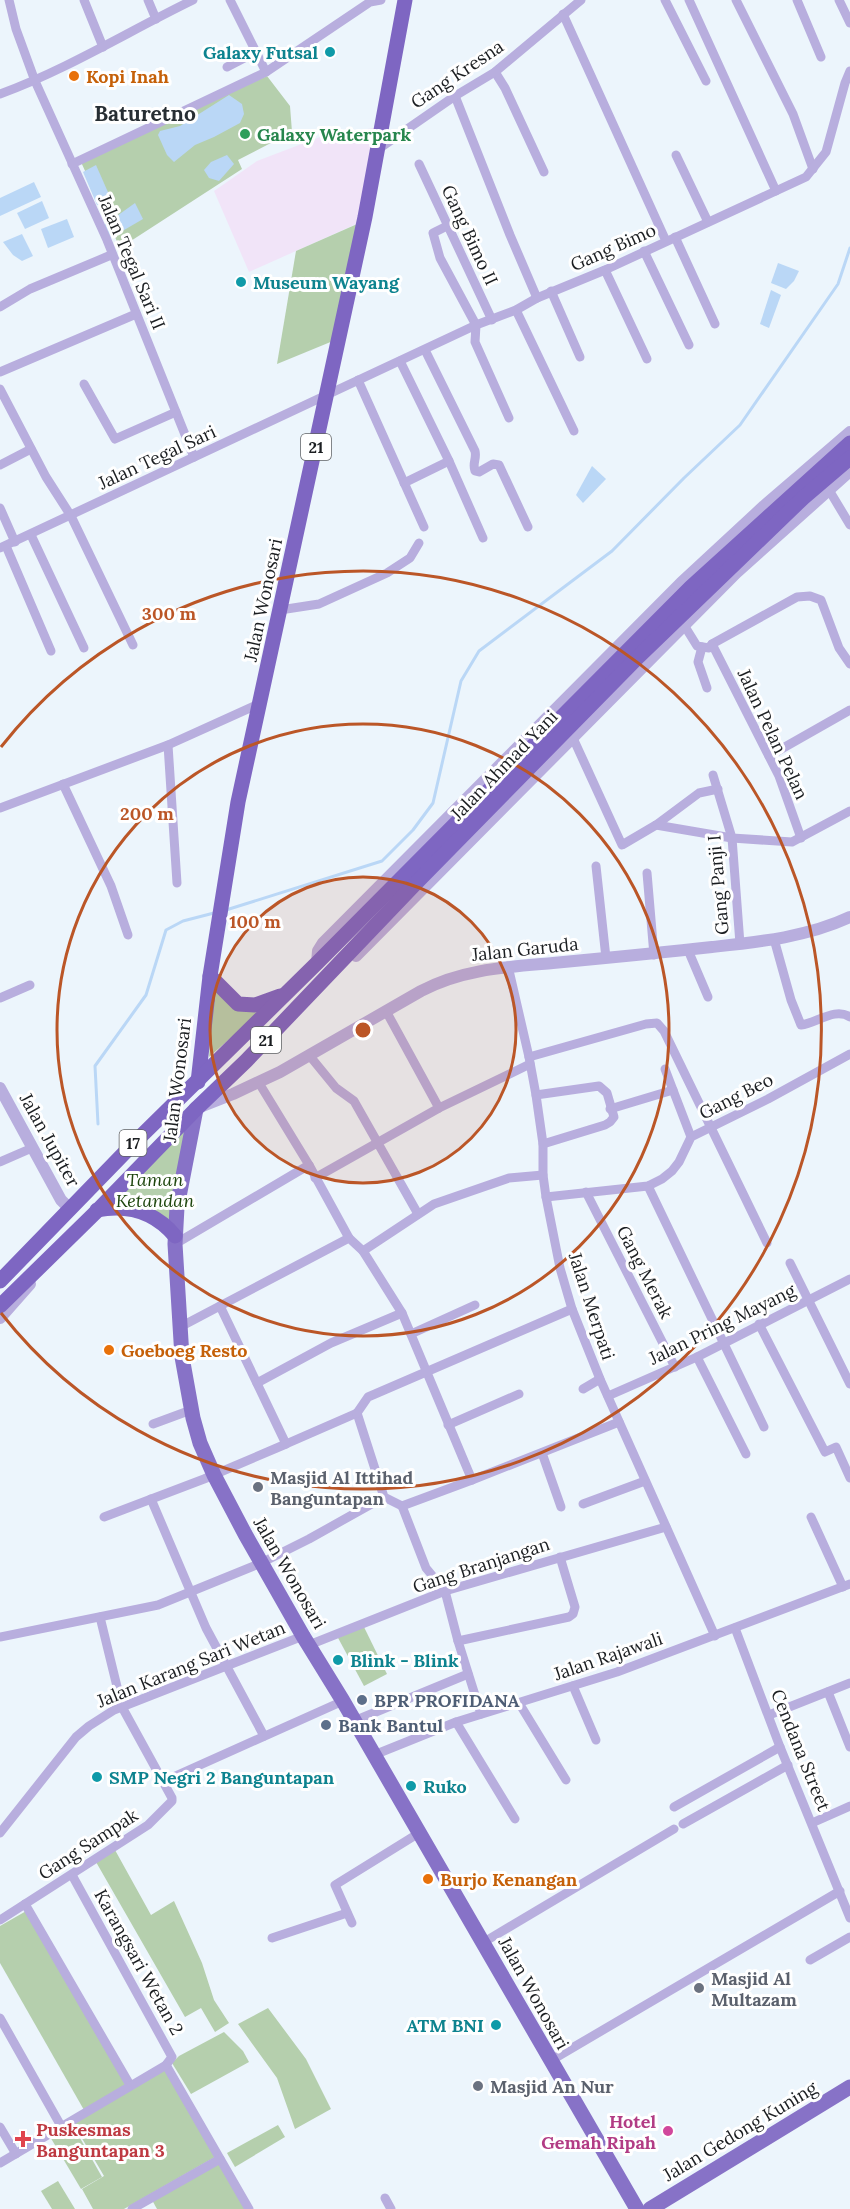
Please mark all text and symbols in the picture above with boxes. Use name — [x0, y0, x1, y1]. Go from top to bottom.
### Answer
street label: Gang Kresna — [406, 35, 508, 113]
place label: Galaxy Futsal — [203, 41, 318, 64]
marker: Galaxy Futsal — [323, 45, 337, 59]
place label: Kopi Inah — [86, 65, 169, 88]
marker: Kopi Inah — [67, 69, 81, 83]
district label: Baturetno — [94, 100, 196, 127]
place label: Galaxy Waterpark — [257, 123, 411, 146]
marker: Galaxy Waterpark — [238, 127, 252, 141]
street label: Gang Bimo II — [437, 181, 503, 289]
street label: Jalan Tegal Sari II — [93, 190, 171, 333]
street label: Gang Bimo — [567, 218, 659, 276]
place label: Museum Wayang — [253, 271, 400, 294]
marker: Museum Wayang — [234, 275, 248, 289]
street label: Jalan Tegal Sari — [94, 420, 219, 495]
road number: 21 — [301, 434, 331, 460]
street label: Jalan Wonosari — [239, 536, 287, 665]
text: 300 m — [142, 602, 197, 625]
street label: Jalan Pelan Pelan — [732, 664, 813, 803]
street label: Jalan Ahmad Yani — [445, 705, 562, 826]
text: 200 m — [120, 802, 174, 825]
street label: Gang Panji I — [702, 834, 734, 936]
text: 100 m — [229, 910, 281, 933]
street label: Jalan Garuda — [470, 932, 579, 966]
street label: Jalan Wonosari — [158, 1016, 196, 1145]
centre of rings — [353, 1020, 373, 1040]
road number: 21 — [251, 1027, 281, 1053]
street label: Gang Beo — [695, 1068, 777, 1124]
street label: Jalan Jupiter — [14, 1088, 85, 1191]
road number: 17 — [120, 1130, 146, 1156]
park label: Taman Ketandan — [116, 1168, 194, 1212]
street label: Gang Merak — [612, 1222, 678, 1323]
street label: Jalan Merpati — [564, 1248, 620, 1363]
street label: Jalan Pring Mayang — [644, 1278, 800, 1370]
place label: Goeboeg Resto — [121, 1339, 248, 1362]
marker: Goeboeg Resto — [102, 1343, 116, 1357]
place label: Masjid Al Ittihad Banguntapan — [270, 1466, 414, 1510]
marker: Masjid Al Ittihad Banguntapan — [251, 1480, 265, 1494]
street label: Jalan Wonosari — [248, 1512, 331, 1633]
street label: Gang Branjangan — [410, 1532, 552, 1598]
street label: Jalan Karang Sari Wetan — [93, 1616, 288, 1713]
street label: Jalan Rajawali — [550, 1627, 665, 1686]
place label: Blink - Blink — [350, 1649, 459, 1672]
marker: Blink - Blink — [331, 1653, 345, 1667]
street label: Cendana Street — [766, 1686, 836, 1814]
place label: BPR PROFIDANA — [374, 1689, 520, 1712]
marker: BPR PROFIDANA — [355, 1693, 369, 1707]
place label: Bank Bantul — [338, 1714, 444, 1737]
marker: Bank Bantul — [319, 1718, 333, 1732]
place label: SMP Negri 2 Banguntapan — [109, 1766, 335, 1789]
marker: SMP Negri 2 Banguntapan — [90, 1770, 104, 1784]
place label: Ruko — [423, 1775, 467, 1798]
marker: Ruko — [404, 1779, 418, 1793]
street label: Gang Sampak — [34, 1803, 142, 1885]
place label: Burjo Kenangan — [440, 1868, 578, 1891]
marker: Burjo Kenangan — [421, 1872, 435, 1886]
street label: Karangsari Wetan 2 — [89, 1885, 189, 2039]
street label: Jalan Wonosari — [493, 1932, 574, 2053]
place label: Masjid Al Multazam — [711, 1967, 797, 2011]
marker: Masjid Al Multazam — [692, 1981, 706, 1995]
place label: ATM BNI — [406, 2014, 484, 2037]
marker: ATM BNI — [489, 2018, 503, 2032]
place label: Masjid An Nur — [490, 2075, 614, 2098]
street label: Jalan Gedong Kuning — [658, 2075, 822, 2187]
marker: Masjid An Nur — [471, 2079, 485, 2093]
place label: Hotel Gemah Ripah — [541, 2110, 656, 2154]
place label: Puskesmas Banguntapan 3 — [36, 2118, 165, 2162]
marker: Hotel Gemah Ripah — [661, 2124, 675, 2138]
marker: Puskesmas Banguntapan 3 — [14, 2130, 32, 2148]

